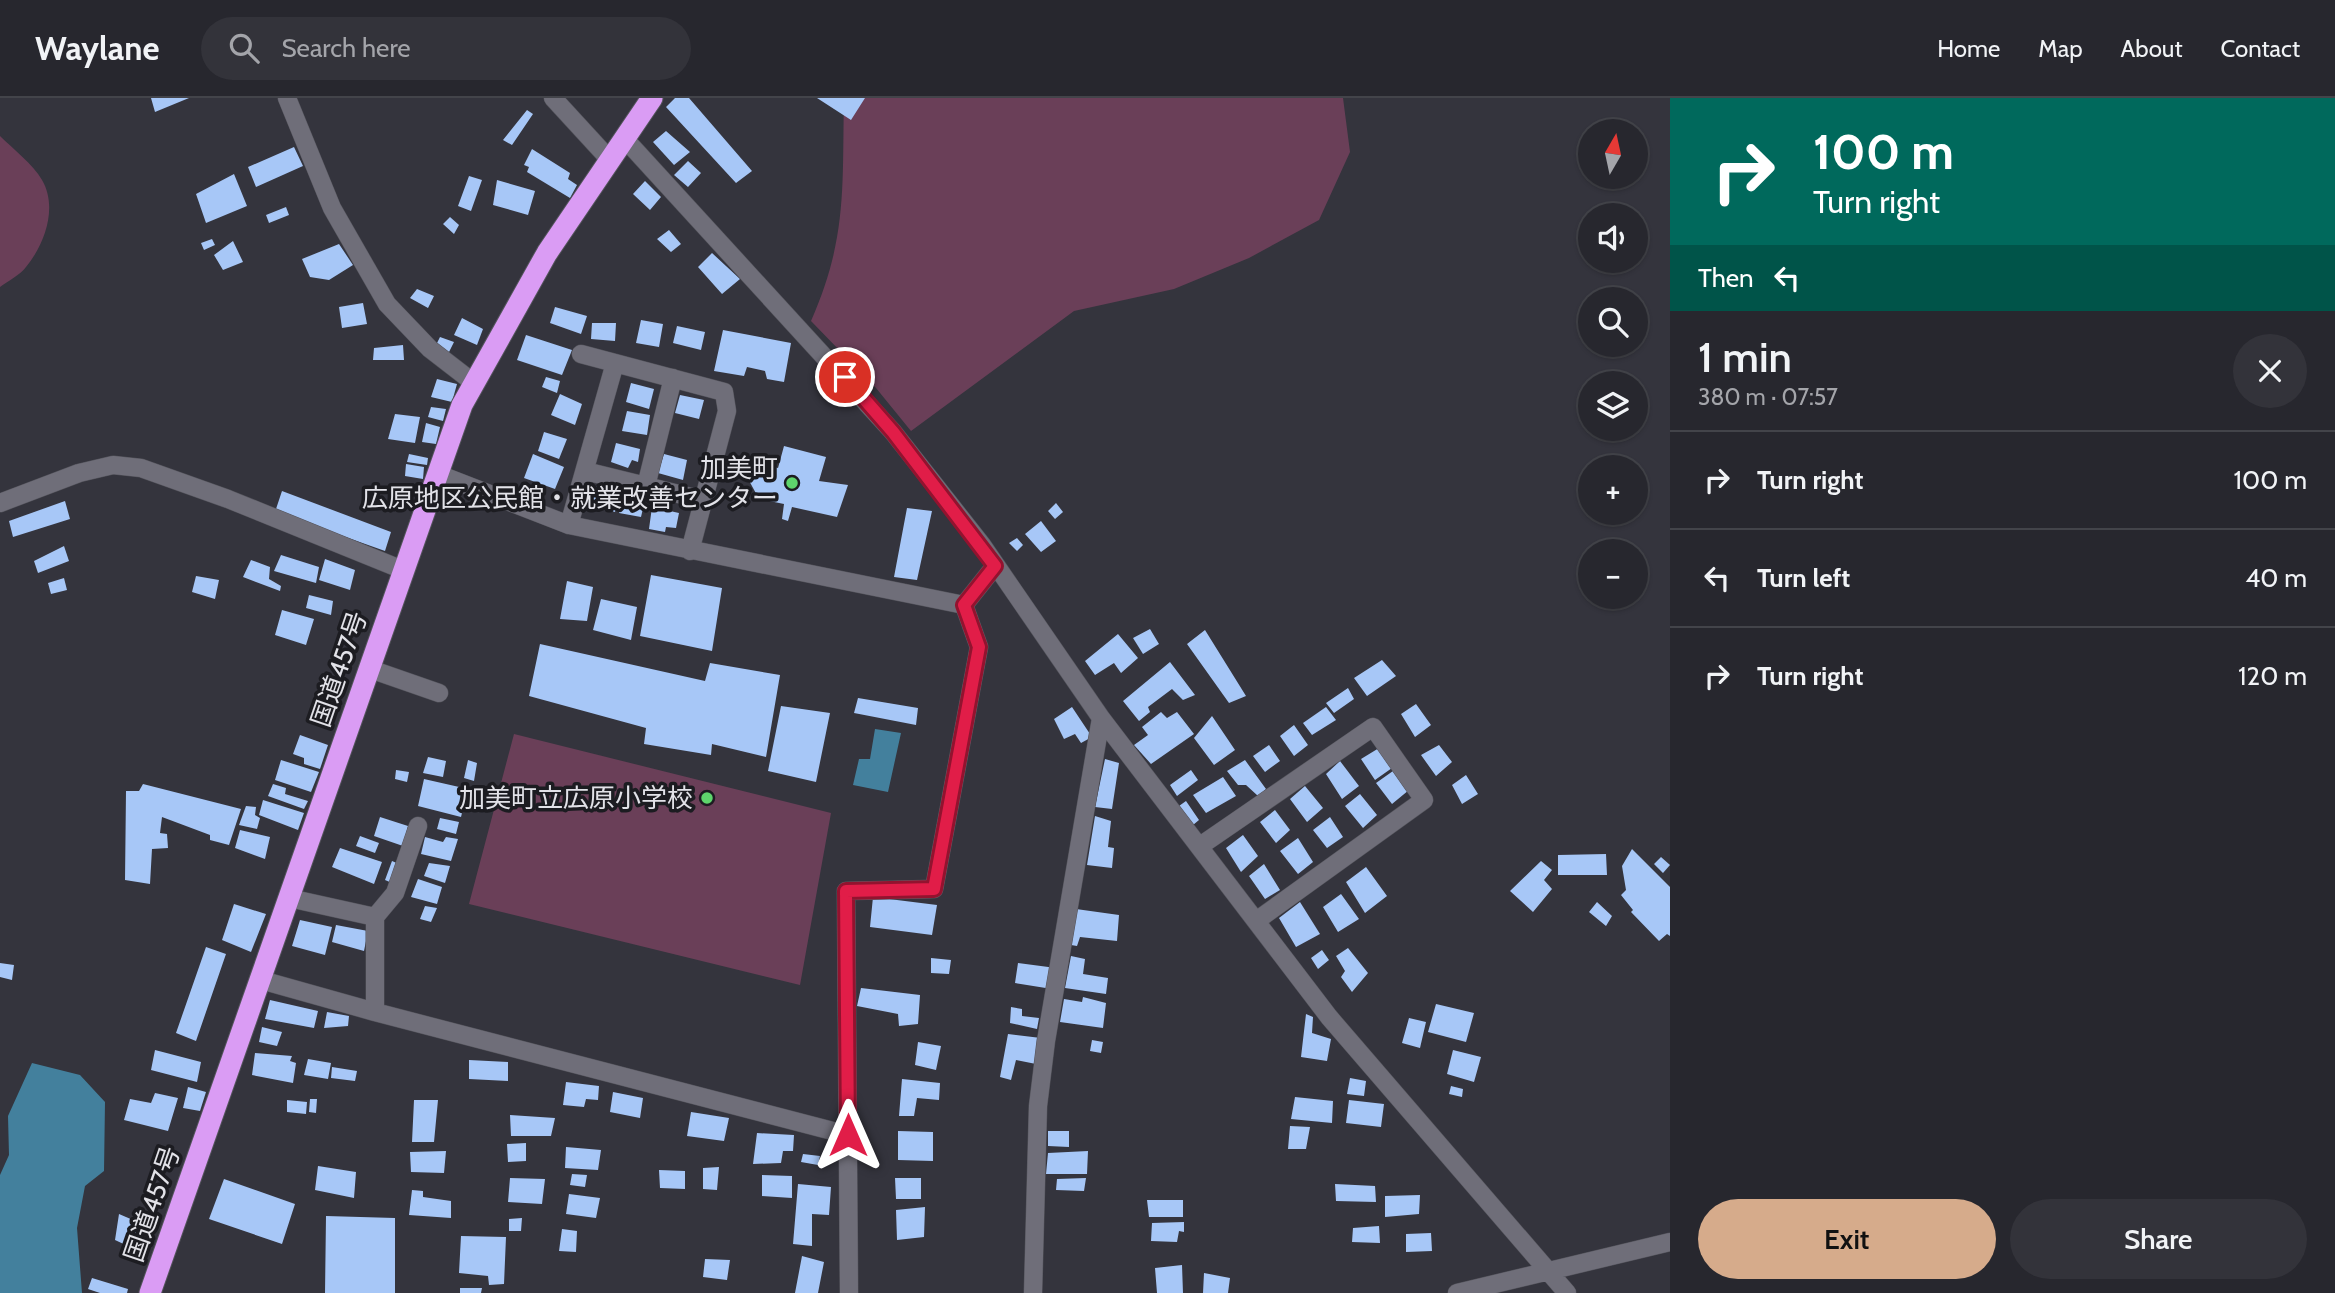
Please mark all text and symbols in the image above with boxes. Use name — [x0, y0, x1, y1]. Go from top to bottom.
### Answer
search box — [201, 17, 691, 80]
text: Waylane — [35, 28, 159, 68]
icon: search — [225, 29, 263, 67]
text: Search here — [281, 32, 411, 64]
text: Home — [1937, 34, 2000, 63]
text: Map — [2038, 34, 2083, 63]
text: About — [2121, 34, 2183, 63]
text: Contact — [2221, 34, 2300, 63]
north arrow — [1578, 119, 1648, 189]
map controls — [1578, 119, 1648, 609]
text: 100 m — [1813, 122, 1954, 181]
icon: right — [1698, 126, 1789, 217]
text: Turn right — [1813, 182, 1940, 221]
button: sound — [1578, 203, 1648, 273]
icon: left — [1768, 259, 1806, 297]
text: Then — [1698, 262, 1754, 294]
button: search — [1578, 287, 1648, 357]
text: 1 min — [1698, 331, 1792, 383]
button: close — [2233, 334, 2307, 408]
pin — [815, 347, 875, 407]
icon: arrive — [826, 358, 864, 396]
button: layers — [1578, 371, 1648, 441]
text: 380 m · 07:57 — [1698, 383, 1838, 411]
place label: 加美町 広原地区公民館・就業改善センター — [362, 452, 778, 514]
button: + — [1578, 455, 1648, 525]
icon: right — [1698, 461, 1736, 499]
text: Turn right — [1757, 464, 1863, 496]
text: 100 m — [2234, 464, 2307, 496]
marker: 加美町 広原地区公民館・就業改善センター — [784, 475, 800, 491]
button: − — [1578, 539, 1648, 609]
icon: left — [1698, 559, 1736, 597]
text: Turn left — [1757, 562, 1850, 594]
text: 40 m — [2245, 562, 2307, 594]
street label: 国道457号 — [304, 607, 374, 731]
icon: right — [1698, 657, 1736, 695]
text: Turn right — [1757, 660, 1863, 692]
text: 120 m — [2238, 660, 2307, 692]
place label: 加美町立広原小学校 — [459, 782, 693, 814]
marker: 加美町立広原小学校 — [699, 790, 715, 806]
position arrow — [811, 1098, 885, 1172]
street label: 国道457号 — [117, 1142, 187, 1266]
button: Exit — [1698, 1199, 1996, 1279]
button: Share — [2010, 1199, 2307, 1279]

